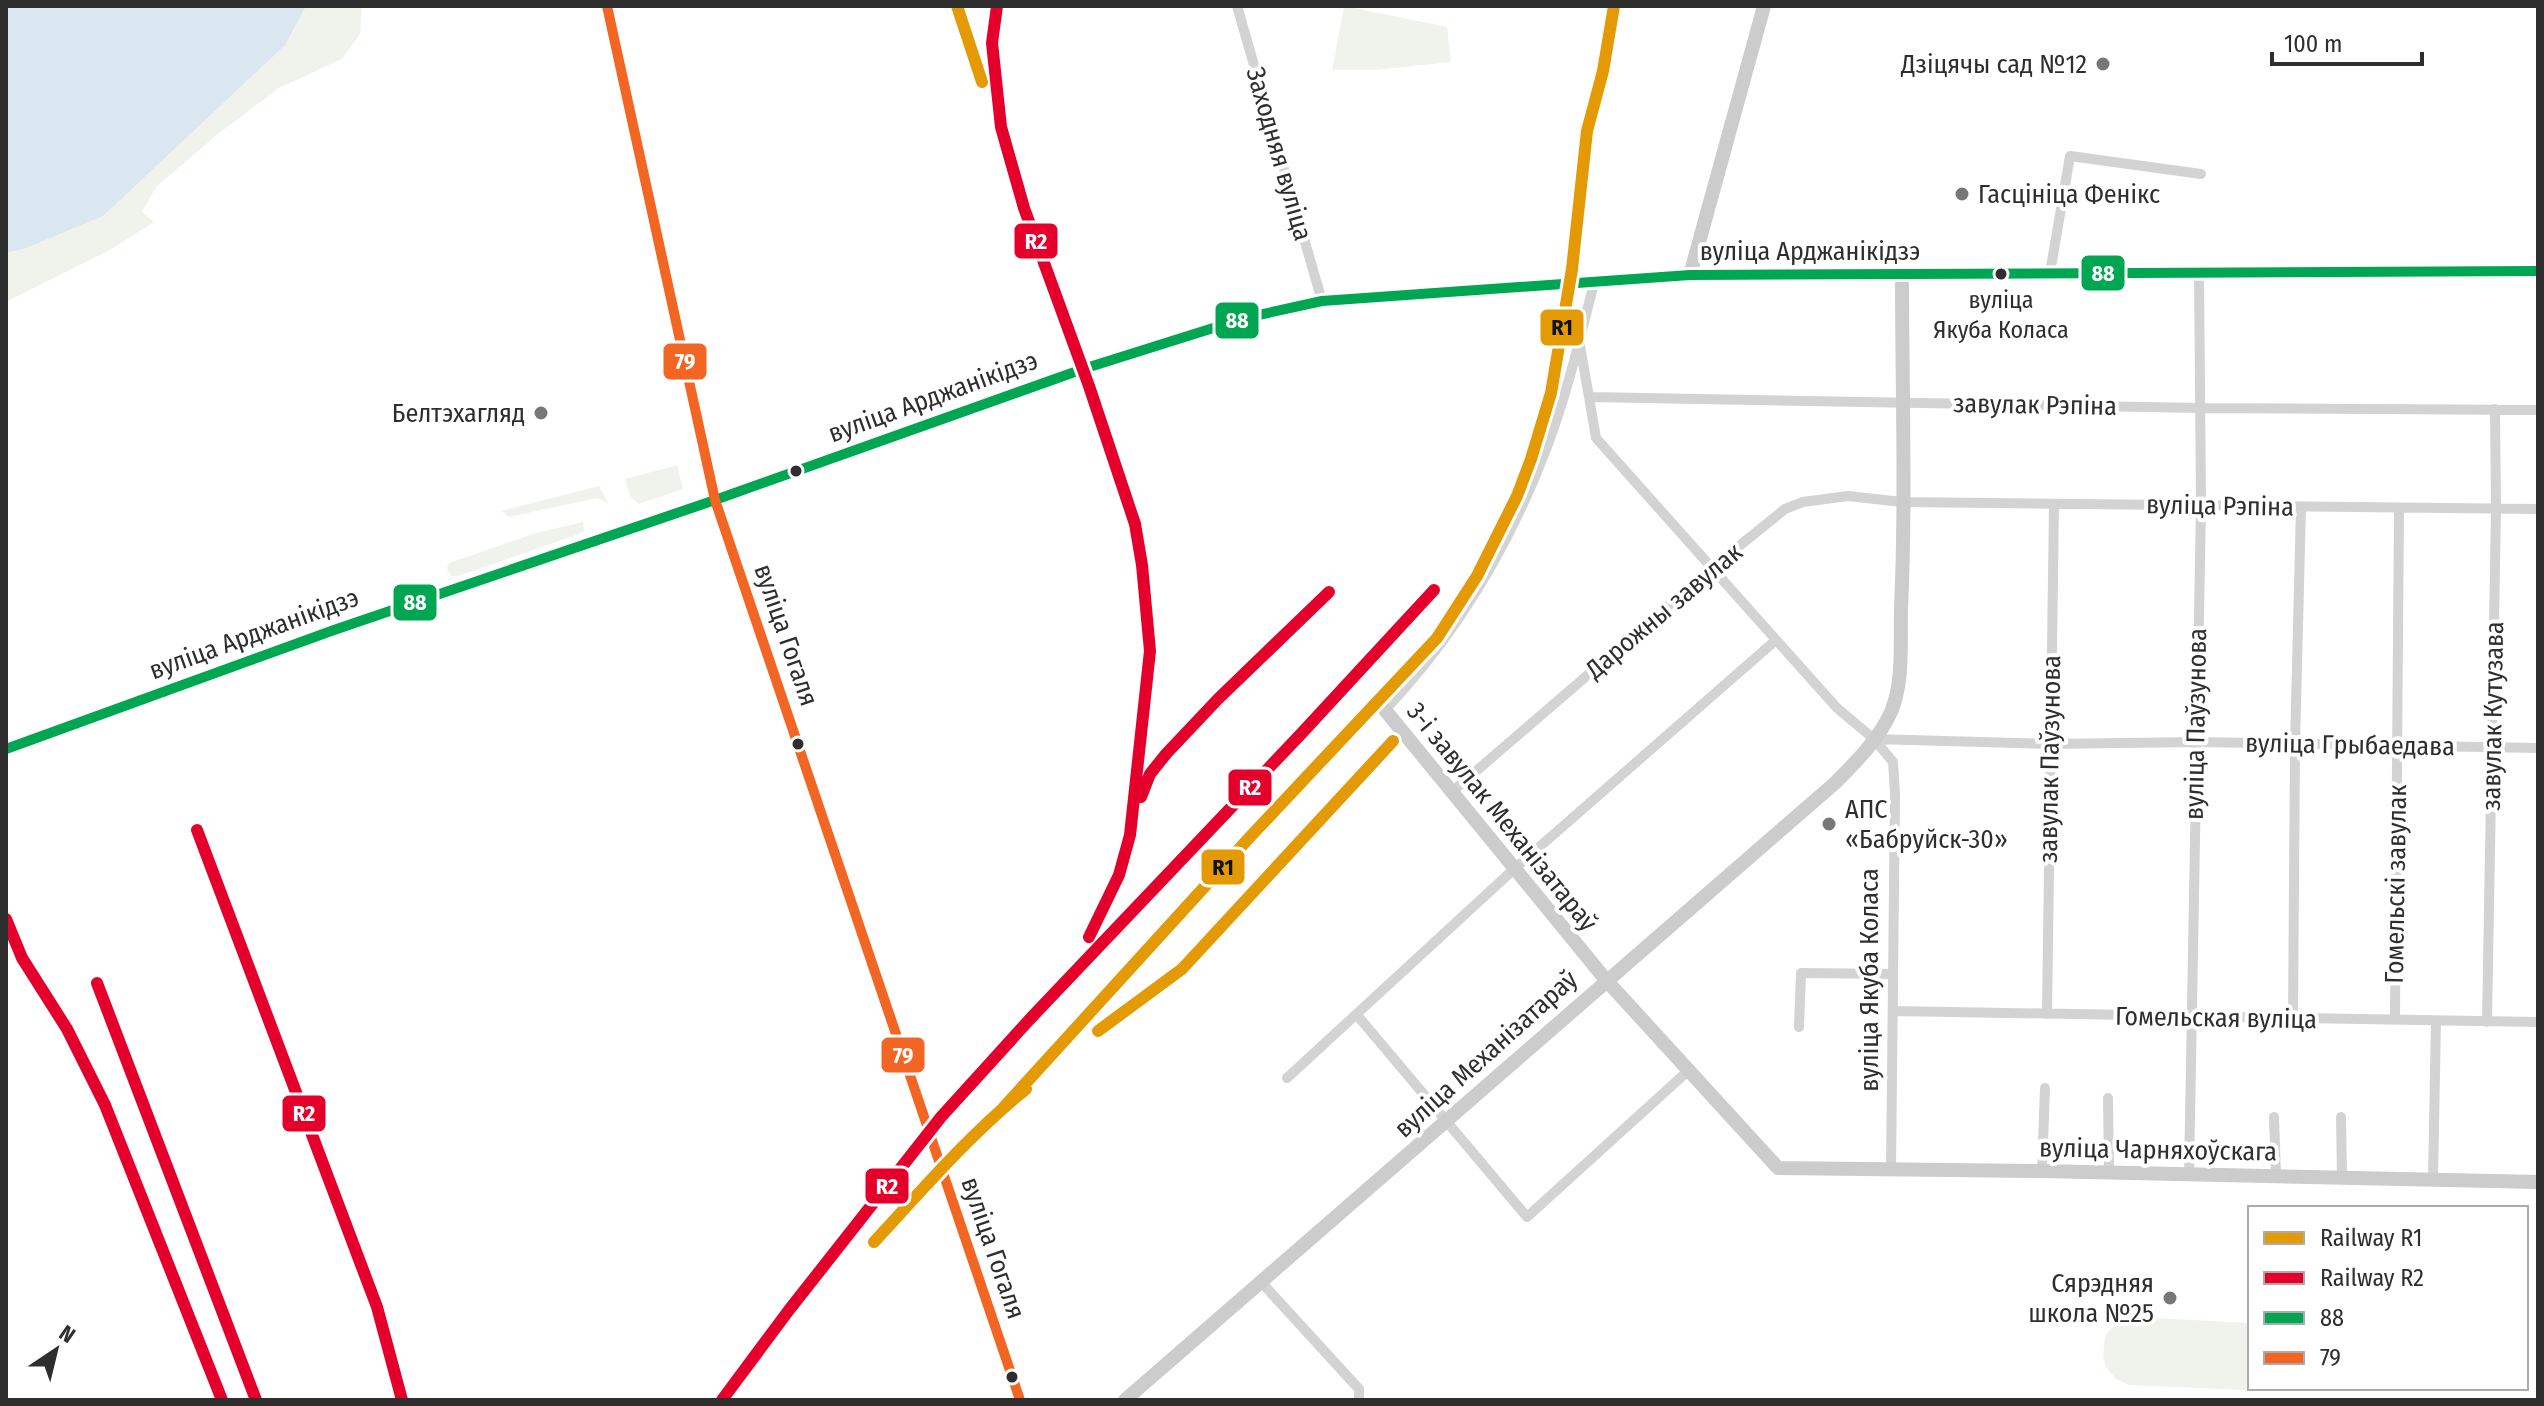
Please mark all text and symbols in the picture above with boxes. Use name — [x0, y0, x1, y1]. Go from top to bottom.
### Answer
scale bar — [2272, 16, 2422, 66]
text: 100 m — [2284, 30, 2342, 58]
place label: Дзіцячы сад №12 — [1900, 49, 2087, 80]
marker: Дзіцячы сад №12 — [2094, 55, 2112, 73]
street label: Заходняя вуліца — [1239, 64, 1319, 244]
place label: Гасцініца Фенікс — [1978, 179, 2160, 210]
marker: Гасцініца Фенікс — [1953, 185, 1971, 203]
line badge: R2 — [1013, 222, 1059, 260]
text: R2 — [1025, 228, 1047, 255]
street label: вуліца Арджанікідзэ — [1700, 236, 1920, 267]
line badge: 88 — [2080, 254, 2126, 292]
text: 88 — [2091, 260, 2115, 287]
marker: вуліца Якуба Коласа — [1993, 266, 2009, 282]
place label: вуліца Якуба Коласа — [1933, 286, 2069, 344]
line badge: 88 — [1214, 301, 1260, 340]
text: 88 — [1225, 307, 1249, 334]
line badge: R1 — [1539, 308, 1585, 347]
text: R1 — [1551, 314, 1573, 341]
line badge: 79 — [662, 342, 708, 381]
street label: вуліца Арджанікідзэ — [824, 345, 1042, 449]
text: 79 — [675, 348, 695, 375]
street label: завулак Рэпіна — [1953, 388, 2117, 422]
place label: Белтэхагляд — [392, 398, 525, 429]
marker: Белтэхагляд — [532, 404, 550, 422]
unlabelled marker — [788, 463, 804, 479]
street label: вуліца Рэпіна — [2146, 489, 2294, 523]
street label: Дарожны завулак — [1579, 537, 1749, 686]
street label: вуліца Гогаля — [747, 560, 825, 710]
street label: вуліца Арджанікідзэ — [145, 582, 363, 686]
line badge: 88 — [392, 583, 438, 622]
text: 88 — [403, 589, 427, 616]
street label: завулак Кутузава — [2476, 621, 2510, 811]
street label: вуліца Паўзунова — [2179, 628, 2213, 820]
street label: завулак Паўзунова — [2033, 655, 2067, 863]
street label: 3-і завулак Механізатараў — [1400, 696, 1604, 938]
street label: вуліца Грыбаедава — [2245, 728, 2455, 762]
unlabelled marker — [790, 736, 806, 752]
line badge: R2 — [1227, 768, 1273, 807]
text: R2 — [1239, 774, 1261, 801]
street label: Гомельскі завулак — [2379, 784, 2413, 984]
place label: АПС «Бабруйск-30» — [1845, 794, 2008, 855]
marker: АПС «Бабруйск-30» — [1820, 815, 1838, 833]
line badge: R1 — [1200, 848, 1246, 886]
text: R1 — [1212, 854, 1234, 881]
street label: вуліца Якуба Коласа — [1854, 868, 1885, 1092]
street label: вуліца Механізатараў — [1388, 964, 1584, 1144]
street label: Гомельская вуліца — [2115, 1001, 2317, 1035]
line badge: 79 — [880, 1036, 926, 1074]
text: 79 — [893, 1042, 913, 1069]
line badge: R2 — [281, 1094, 327, 1133]
text: R2 — [293, 1100, 315, 1127]
street label: вуліца Чарняхоўскага — [2039, 1132, 2277, 1168]
line badge: R2 — [864, 1167, 910, 1205]
text: R2 — [876, 1173, 898, 1200]
street label: вуліца Гогаля — [954, 1173, 1032, 1323]
legend — [2248, 1206, 2528, 1390]
text: Railway R1 — [2320, 1224, 2422, 1252]
text: Railway R2 — [2320, 1264, 2424, 1292]
place label: Сярэдняя школа №25 — [2028, 1268, 2154, 1329]
marker: Сярэдняя школа №25 — [2161, 1289, 2179, 1307]
text: 88 — [2320, 1304, 2344, 1332]
north arrow — [16, 1310, 96, 1390]
text: N — [54, 1319, 80, 1349]
text: 79 — [2320, 1344, 2341, 1372]
unlabelled marker — [1004, 1369, 1020, 1385]

